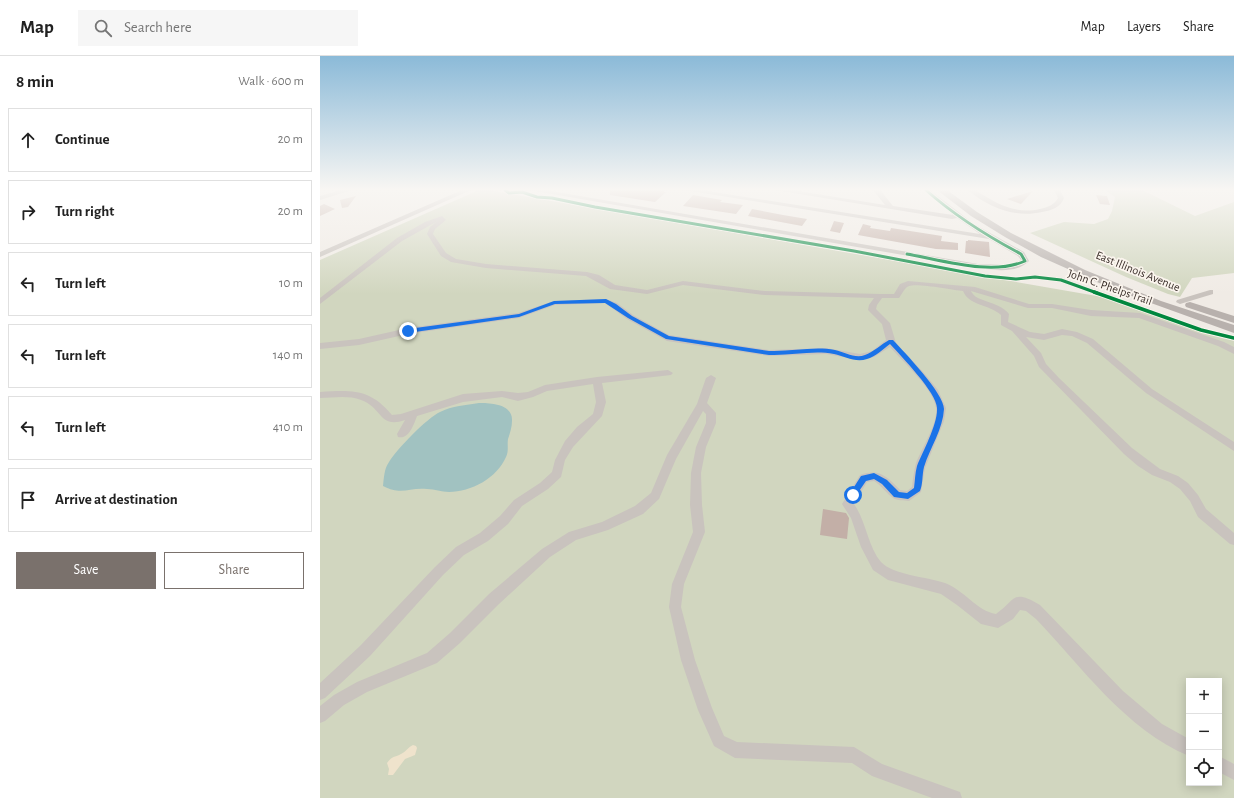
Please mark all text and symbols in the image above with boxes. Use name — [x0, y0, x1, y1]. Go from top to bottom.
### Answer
search box — [78, 10, 358, 46]
icon: search — [92, 17, 114, 39]
text: Map — [20, 18, 54, 37]
text: Search here — [124, 20, 192, 35]
text: Map — [1080, 20, 1105, 34]
text: Layers — [1127, 20, 1161, 34]
text: Share — [1183, 20, 1214, 34]
text: 8 min — [16, 73, 54, 90]
text: Walk · 600 m — [238, 75, 304, 88]
icon: ahead — [17, 129, 39, 151]
text: Continue — [55, 132, 110, 147]
text: 20 m — [278, 133, 303, 146]
icon: right — [17, 201, 39, 223]
text: Turn right — [55, 204, 114, 219]
text: 20 m — [278, 205, 303, 218]
street label: East Illinois Avenue — [1094, 249, 1182, 293]
street label: John C. Phelps Trail — [1066, 267, 1154, 307]
icon: left — [17, 273, 39, 295]
text: Turn left — [55, 276, 106, 291]
text: 10 m — [279, 277, 303, 290]
route end — [399, 322, 417, 340]
icon: left — [17, 345, 39, 367]
text: Turn left — [55, 348, 106, 363]
text: 140 m — [273, 349, 303, 362]
icon: left — [17, 417, 39, 439]
text: Turn left — [55, 420, 106, 435]
text: 410 m — [273, 421, 303, 434]
route start — [844, 486, 862, 504]
icon: arrive — [17, 489, 39, 511]
text: Arrive at destination — [55, 492, 178, 507]
button: Save — [16, 552, 156, 589]
button: Share — [164, 552, 304, 589]
map controls — [1186, 678, 1222, 786]
button: + — [1186, 678, 1222, 714]
button: − — [1186, 714, 1222, 750]
button: locate — [1186, 750, 1222, 786]

